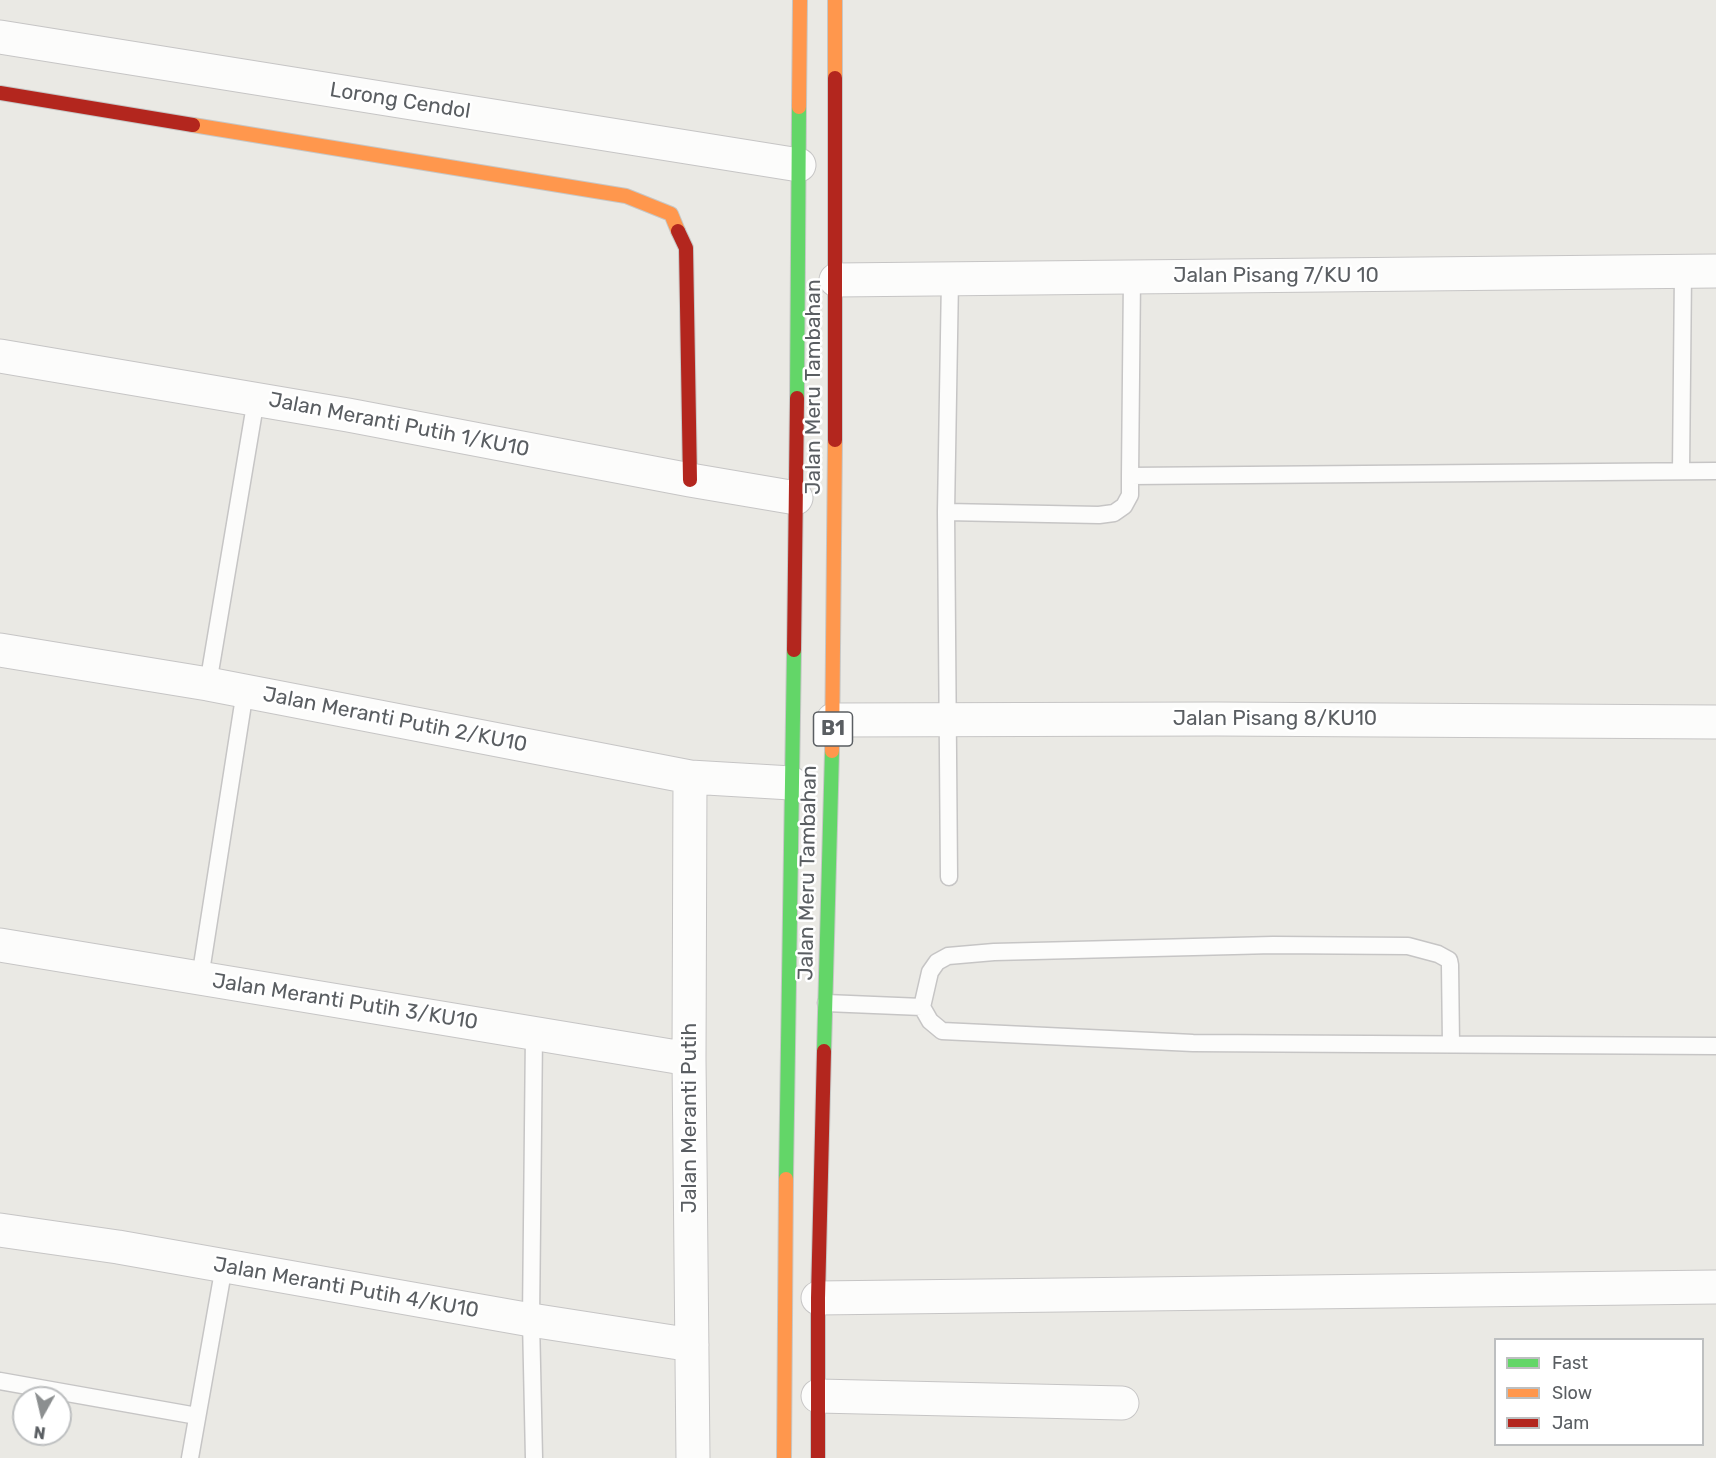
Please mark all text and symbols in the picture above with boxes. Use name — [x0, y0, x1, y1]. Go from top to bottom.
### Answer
street label: Lorong Cendol — [328, 77, 472, 125]
street label: Jalan Pisang 7/KU 10 — [1173, 263, 1379, 289]
street label: Jalan Meru Tambahan — [801, 279, 827, 495]
street label: Jalan Meranti Putih 1/KU10 — [267, 387, 531, 463]
street label: Jalan Meranti Putih 2/KU10 — [261, 682, 529, 758]
street label: Jalan Pisang 8/KU10 — [1173, 706, 1377, 732]
road number: B1 — [814, 712, 852, 746]
street label: Jalan Meru Tambahan — [794, 765, 822, 981]
street label: Jalan Meranti Putih 3/KU10 — [210, 969, 480, 1035]
street label: Jalan Meranti Putih — [677, 1023, 703, 1213]
street label: Jalan Meranti Putih 4/KU10 — [211, 1252, 481, 1324]
legend — [1494, 1338, 1704, 1446]
text: Fast — [1552, 1352, 1588, 1374]
text: Slow — [1552, 1382, 1592, 1404]
north arrow — [12, 1386, 72, 1446]
text: Jam — [1552, 1412, 1589, 1434]
text: N — [33, 1422, 47, 1443]

